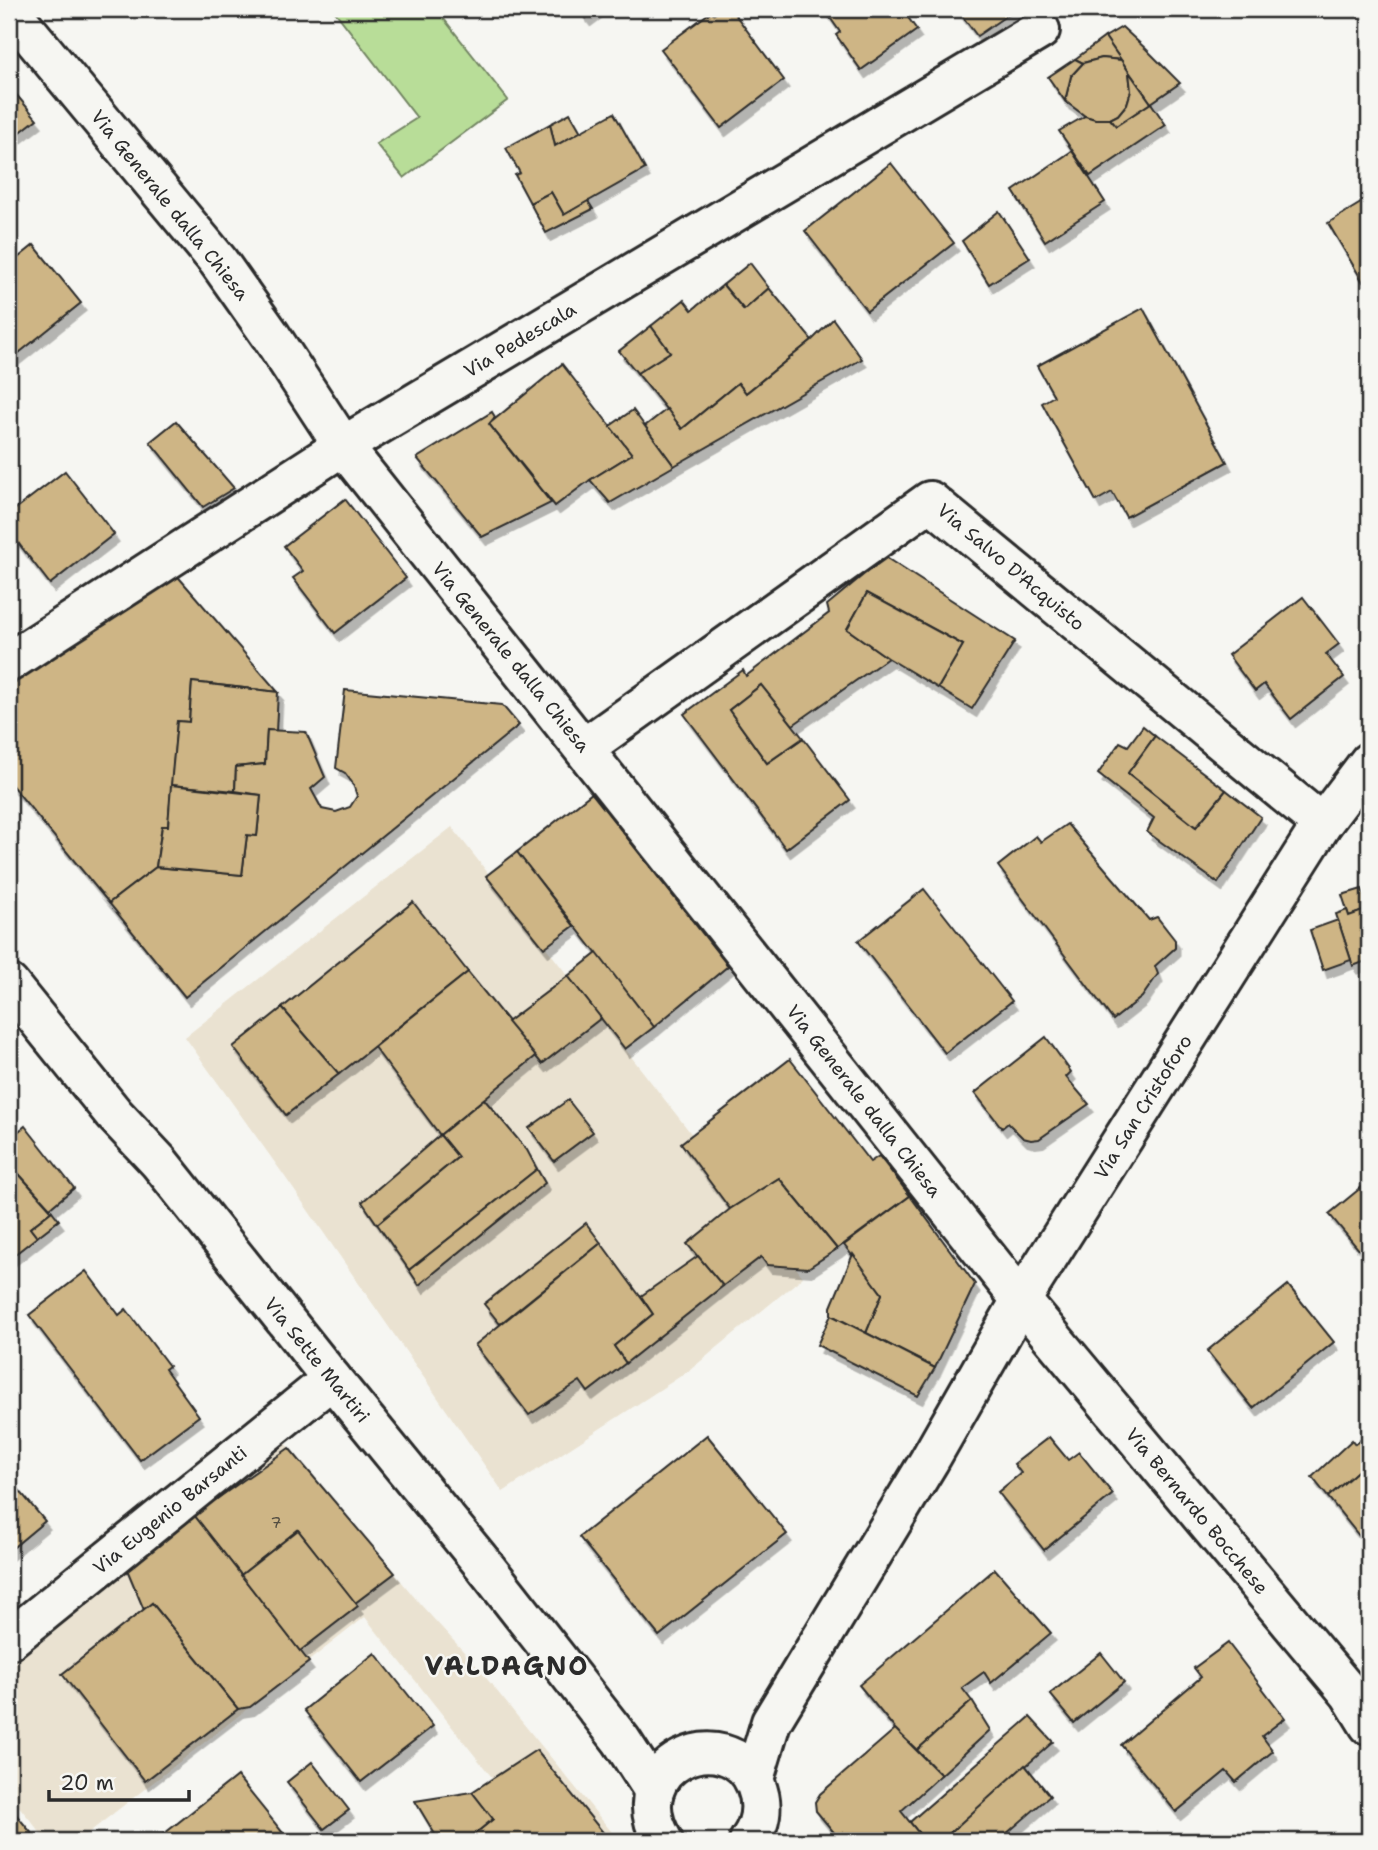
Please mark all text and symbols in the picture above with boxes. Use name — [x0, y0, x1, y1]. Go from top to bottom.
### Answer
street label: Via Generale dalla Chiesa — [85, 105, 255, 306]
street label: Via Pedescala — [459, 297, 581, 383]
street label: Via Salvo D'Acquisto — [932, 498, 1090, 636]
street label: Via Generale dalla Chiesa — [426, 557, 596, 758]
street label: Via Generale dalla Chiesa — [781, 999, 947, 1203]
street label: Via San Cristoforo — [1088, 1030, 1198, 1184]
street label: Via Sette Martiri — [259, 1292, 375, 1428]
street label: Via Bernardo Bocchese — [1120, 1423, 1274, 1599]
street label: Via Eugenio Barsanti — [88, 1440, 252, 1580]
house number: 7 — [270, 1512, 282, 1533]
district label: VALDAGNO — [424, 1648, 590, 1683]
scale bar — [49, 1759, 189, 1803]
text: 20 m — [60, 1769, 114, 1797]

